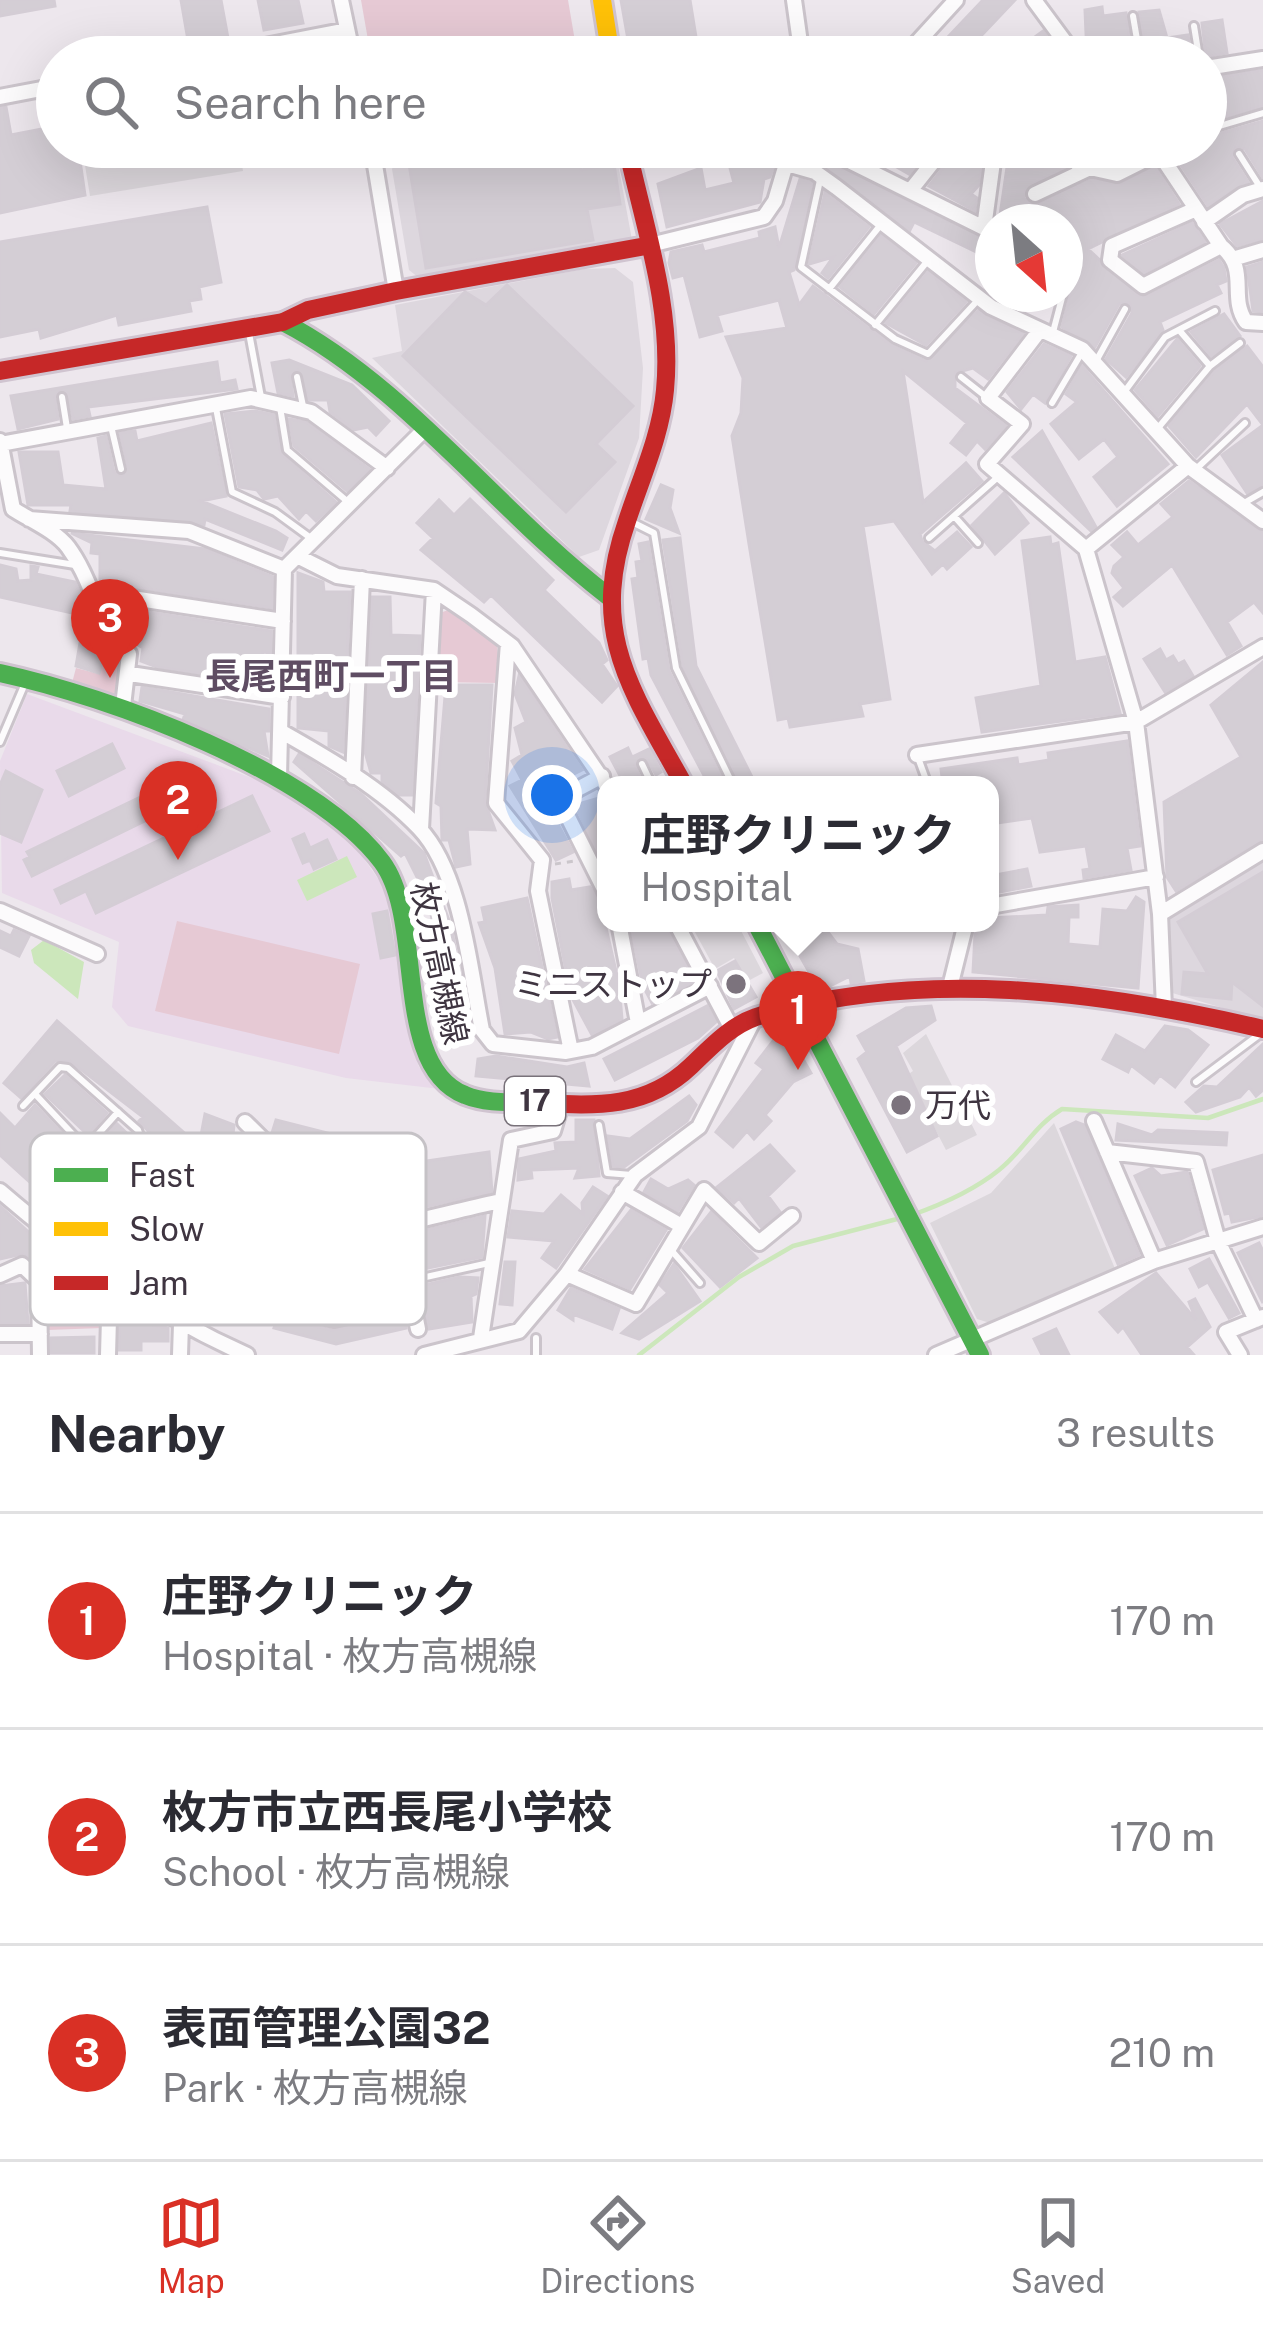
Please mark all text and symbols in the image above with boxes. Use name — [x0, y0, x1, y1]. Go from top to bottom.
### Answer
search box — [36, 36, 1227, 168]
icon: search — [78, 69, 144, 135]
text: Search here — [174, 76, 427, 129]
north arrow — [975, 204, 1083, 312]
pin: 3 — [71, 579, 149, 678]
district label: 長尾西町一丁目 — [205, 655, 457, 697]
pin: 2 — [139, 761, 217, 860]
your location — [522, 765, 582, 825]
popup — [597, 776, 999, 932]
text: 庄野クリニック — [640, 808, 956, 861]
text: Hospital — [640, 864, 793, 910]
street label: 枚方高槻線 — [404, 878, 476, 1048]
place label: ミニストップ — [514, 965, 712, 1003]
marker: ミニストップ — [723, 971, 749, 997]
pin: 1 — [759, 971, 837, 1070]
road number: 17 — [505, 1077, 565, 1125]
place label: 万代 — [925, 1086, 991, 1124]
marker: 万代 — [888, 1092, 914, 1118]
legend — [30, 1133, 426, 1325]
text: Fast — [129, 1156, 196, 1194]
text: Slow — [129, 1210, 204, 1248]
text: Jam — [129, 1264, 189, 1302]
text: Nearby — [48, 1404, 225, 1463]
text: 3 results — [1056, 1410, 1215, 1456]
text: 庄野クリニック — [162, 1569, 477, 1622]
text: 1 — [79, 1598, 95, 1644]
text: 170 m — [1109, 1598, 1215, 1644]
text: Hospital · 枚方高槻線 — [162, 1633, 537, 1679]
text: 枚方市立西長尾小学校 — [162, 1785, 612, 1838]
text: 2 — [75, 1814, 99, 1860]
text: 170 m — [1109, 1814, 1215, 1860]
text: School · 枚方高槻線 — [162, 1849, 510, 1895]
text: 表面管理公園32 — [162, 2001, 491, 2054]
text: 3 — [74, 2030, 100, 2076]
text: 210 m — [1109, 2030, 1215, 2076]
text: Park · 枚方高槻線 — [162, 2065, 468, 2111]
tab: Map — [158, 2190, 225, 2300]
tab: Directions — [540, 2190, 695, 2300]
tab: Saved — [1011, 2190, 1105, 2300]

